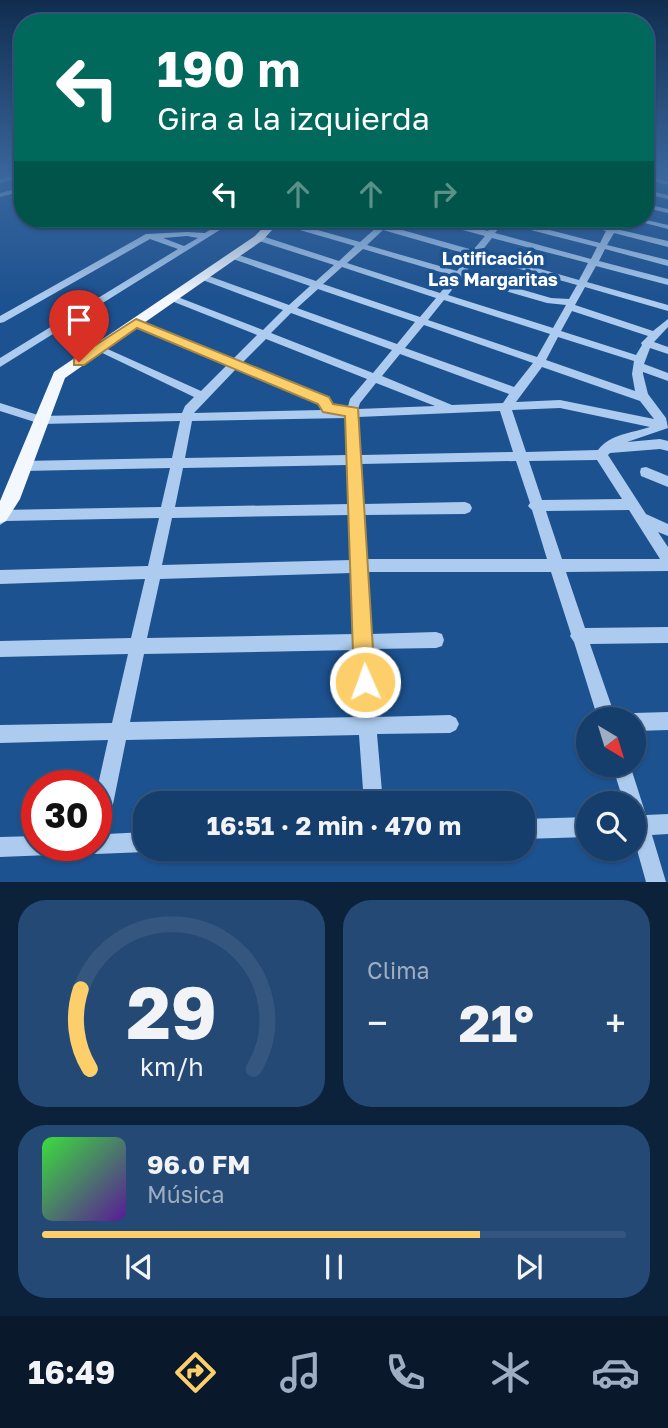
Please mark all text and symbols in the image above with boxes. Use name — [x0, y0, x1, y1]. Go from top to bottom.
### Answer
text: 190 m — [157, 39, 300, 98]
icon: left — [42, 42, 133, 133]
text: Gira a la izquierda — [157, 99, 430, 137]
icon: left — [206, 175, 244, 213]
icon: ahead — [279, 175, 317, 213]
icon: ahead — [352, 175, 390, 213]
icon: right — [425, 175, 463, 213]
district label: Lotificación Las Margaritas — [428, 247, 558, 290]
pin — [49, 290, 109, 362]
icon: arrive — [60, 301, 98, 339]
position arrow — [328, 645, 402, 719]
north arrow — [576, 707, 646, 777]
map controls — [576, 707, 646, 861]
speed limit sign: 30 — [21, 770, 112, 861]
button: search — [576, 791, 646, 861]
text: 16:51 · 2 min · 470 m — [207, 810, 461, 841]
text: Clima — [367, 956, 430, 984]
text: 29 — [126, 969, 217, 1056]
text: 21° — [459, 991, 534, 1053]
text: − — [367, 1000, 388, 1045]
text: + — [605, 1000, 626, 1045]
text: km/h — [140, 1051, 203, 1082]
text: 96.0 FM — [147, 1149, 250, 1180]
text: Música — [147, 1180, 225, 1208]
icon: previous — [120, 1248, 158, 1286]
icon: pause — [315, 1248, 353, 1286]
icon: next — [510, 1248, 548, 1286]
icon: directions — [171, 1348, 220, 1397]
icon: music — [276, 1348, 325, 1397]
icon: phone — [381, 1348, 430, 1397]
icon: climate — [486, 1348, 535, 1397]
icon: car — [591, 1348, 640, 1397]
text: 16:49 — [28, 1353, 115, 1391]

